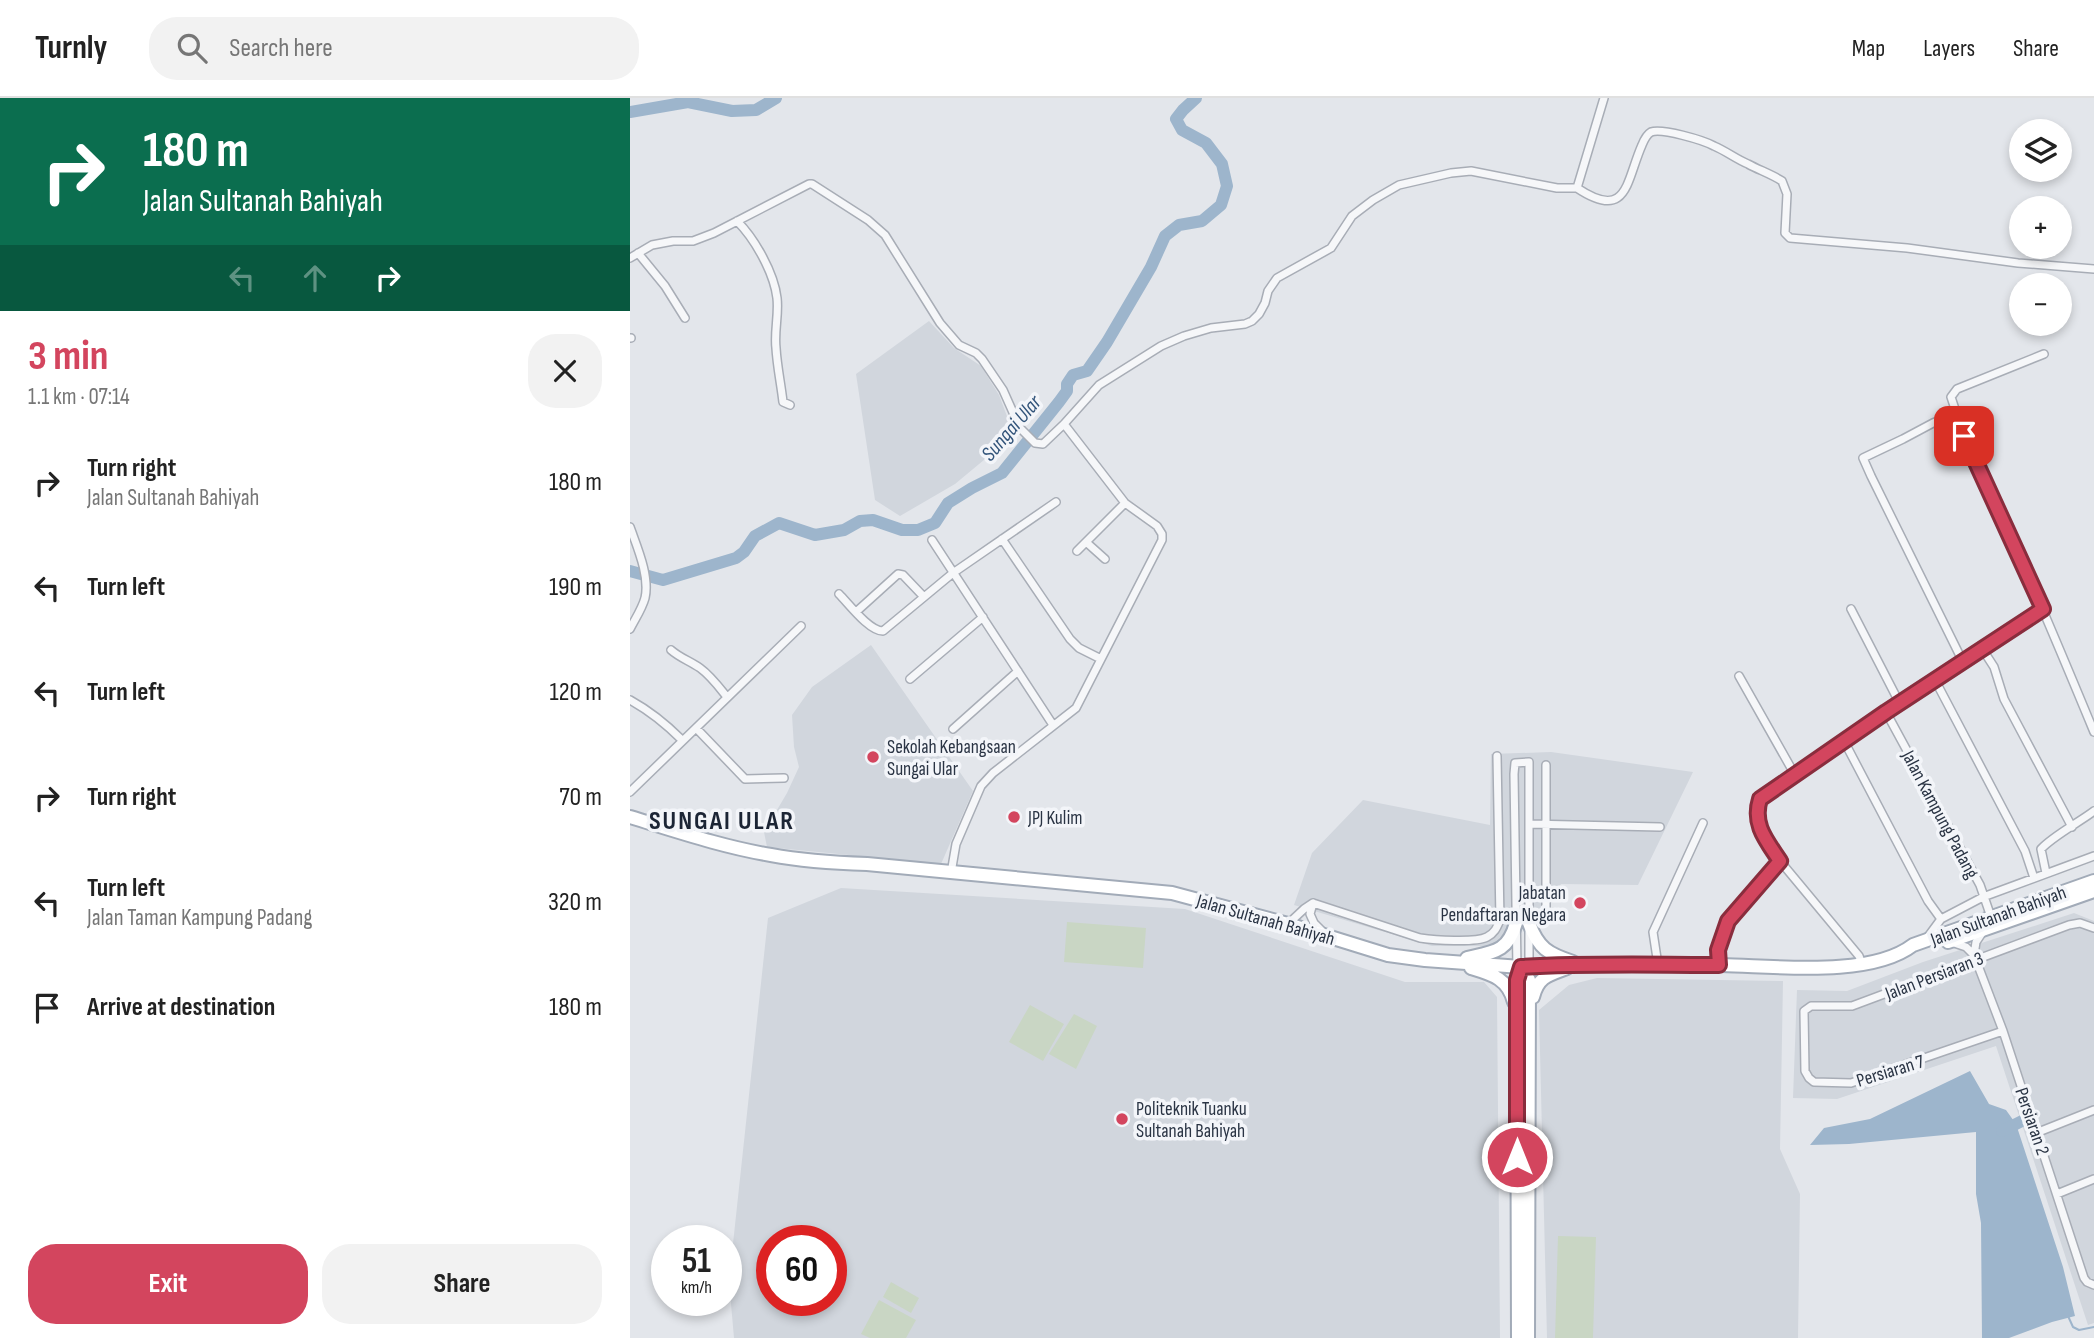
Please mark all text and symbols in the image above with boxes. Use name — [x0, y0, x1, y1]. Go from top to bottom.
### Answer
search box — [149, 17, 639, 80]
text: Turnly — [35, 28, 107, 68]
icon: search — [173, 29, 211, 67]
text: Search here — [229, 33, 333, 64]
text: Map — [1852, 34, 1885, 63]
text: Layers — [1923, 34, 1975, 63]
text: Share — [2013, 34, 2059, 63]
map controls — [2009, 119, 2072, 336]
button: layers — [2009, 119, 2072, 182]
text: 180 m — [143, 122, 249, 181]
icon: right — [28, 126, 119, 217]
text: Jalan Sultanah Bahiyah — [143, 182, 383, 221]
button: + — [2009, 196, 2072, 259]
icon: left — [223, 259, 261, 297]
icon: ahead — [296, 259, 334, 297]
icon: right — [369, 259, 407, 297]
button: − — [2009, 273, 2072, 336]
text: 3 min — [28, 331, 108, 382]
button: close — [528, 334, 602, 408]
text: 1.1 km · 07:14 — [28, 383, 130, 411]
water label: Sungai Ular — [976, 390, 1047, 466]
pin — [1934, 406, 1994, 466]
icon: arrive — [1945, 417, 1983, 455]
text: Turn right — [87, 453, 176, 484]
icon: right — [28, 464, 66, 502]
text: 180 m — [549, 467, 602, 498]
text: Jalan Sultanah Bahiyah — [87, 484, 259, 512]
icon: left — [28, 569, 66, 607]
text: Turn left — [87, 572, 165, 603]
text: 190 m — [549, 572, 602, 603]
icon: left — [28, 674, 66, 712]
text: Turn left — [87, 677, 165, 708]
text: 120 m — [549, 677, 602, 708]
place label: Sekolah Kebangsaan Sungai Ular — [887, 736, 1016, 781]
street label: Jalan Kampung Padang — [1896, 746, 1983, 883]
marker: Sekolah Kebangsaan Sungai Ular — [865, 749, 881, 765]
icon: right — [28, 779, 66, 817]
text: Turn right — [87, 782, 176, 813]
text: 70 m — [559, 782, 602, 813]
district label: SUNGAI ULAR — [649, 806, 795, 837]
place label: JPJ Kulim — [1027, 807, 1082, 830]
marker: JPJ Kulim — [1006, 809, 1022, 825]
text: Turn left — [87, 873, 165, 904]
street label: Jalan Sultanah Bahiyah — [1927, 881, 2069, 952]
place label: Jabatan Pendaftaran Negara — [1440, 882, 1566, 927]
icon: left — [28, 884, 66, 922]
text: 320 m — [548, 887, 602, 918]
street label: Jalan Sultanah Bahiyah — [1193, 889, 1337, 951]
marker: Jabatan Pendaftaran Negara — [1572, 895, 1588, 911]
text: Jalan Taman Kampung Padang — [87, 904, 312, 932]
street label: Jalan Persiaran 3 — [1881, 947, 1987, 1006]
icon: arrive — [28, 989, 66, 1027]
text: Arrive at destination — [87, 992, 275, 1023]
text: 180 m — [549, 992, 602, 1023]
street label: Persiaran 7 — [1854, 1050, 1928, 1093]
street label: Persiaran 2 — [2009, 1085, 2054, 1158]
place label: Politeknik Tuanku Sultanah Bahiyah — [1136, 1098, 1247, 1143]
marker: Politeknik Tuanku Sultanah Bahiyah — [1114, 1111, 1130, 1127]
position arrow — [1480, 1120, 1554, 1194]
speed limit sign: 60 — [756, 1225, 847, 1316]
text: 51 — [682, 1240, 711, 1283]
button: Exit — [28, 1244, 308, 1324]
button: Share — [322, 1244, 602, 1324]
text: km/h — [681, 1277, 712, 1298]

